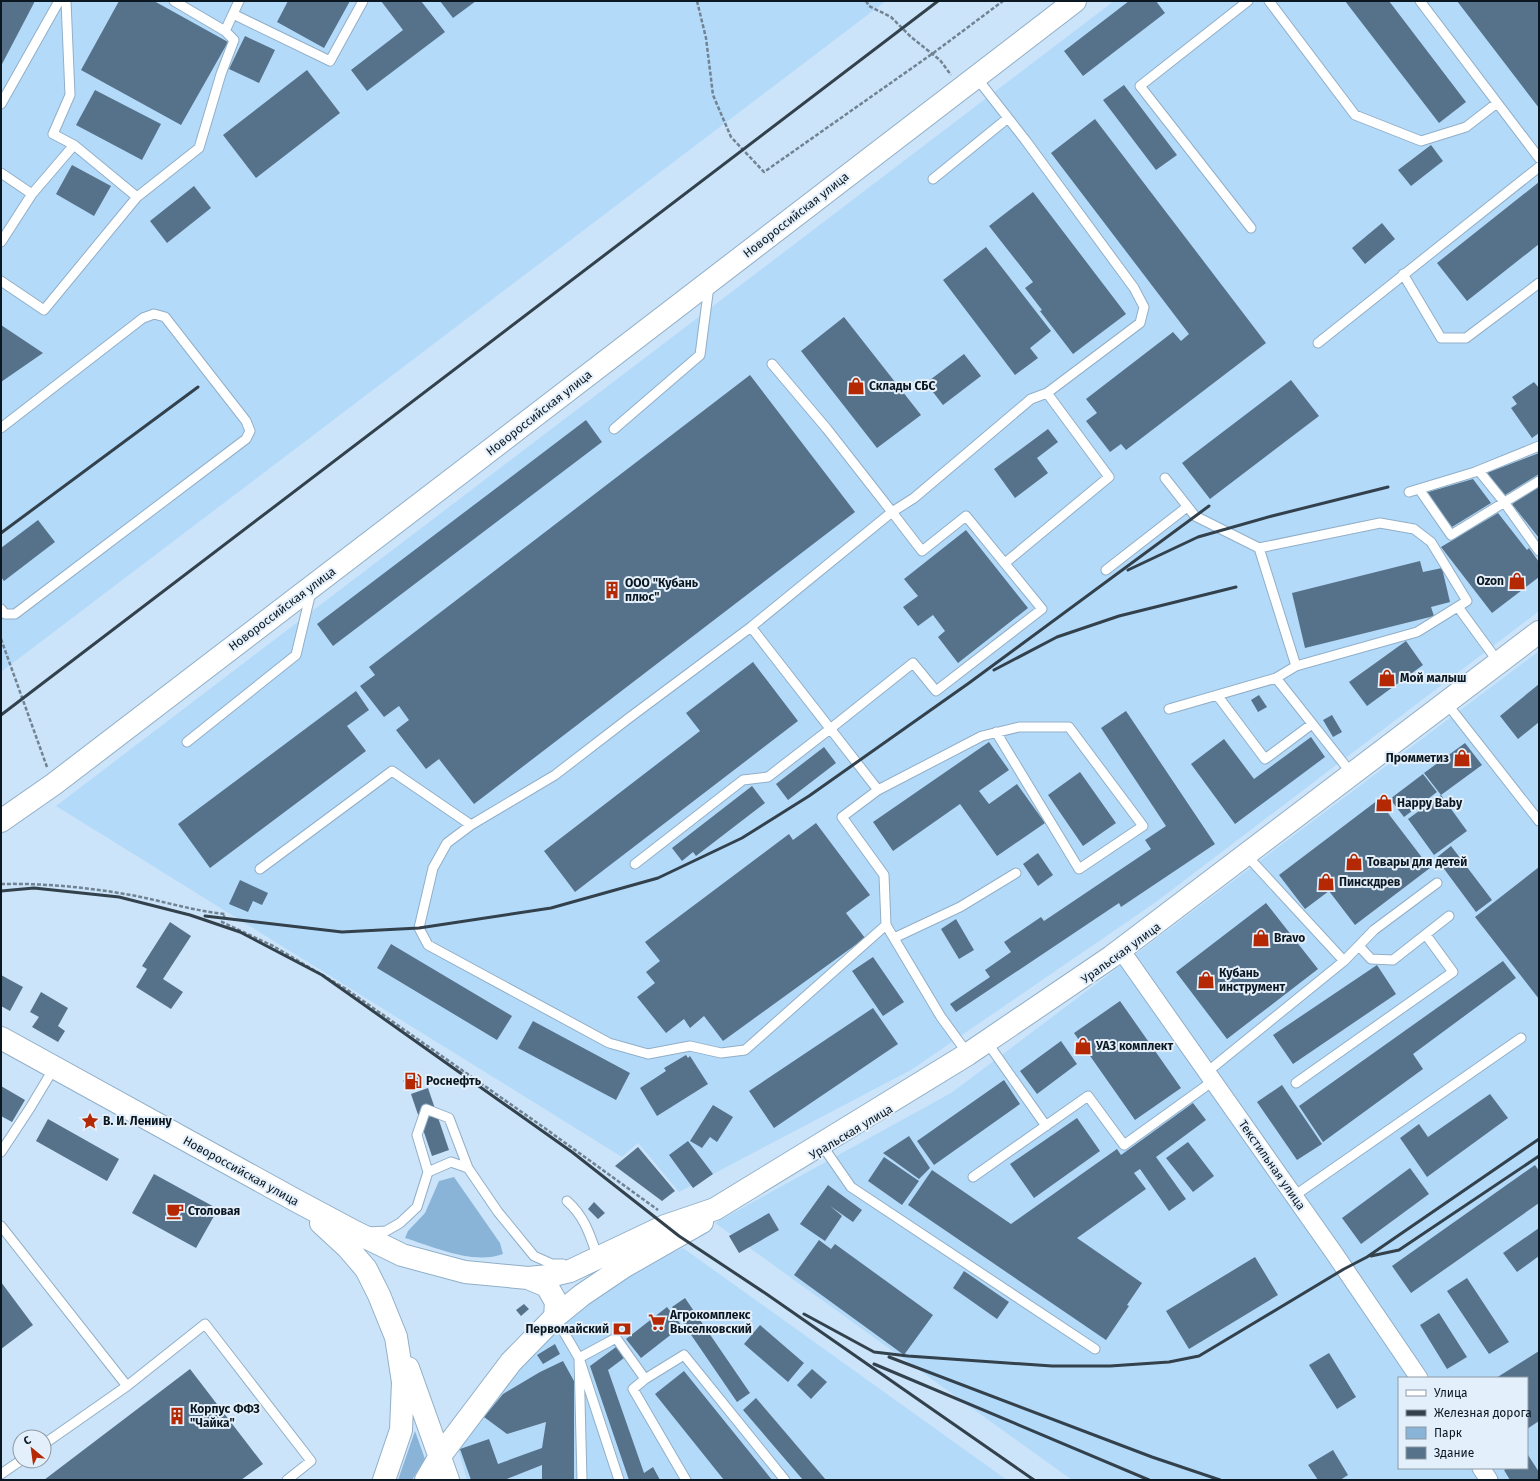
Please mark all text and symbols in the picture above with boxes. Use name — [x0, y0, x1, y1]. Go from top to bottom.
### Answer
street label: Новороссийская улица — [740, 169, 852, 261]
street label: Новороссийская улица — [483, 367, 595, 459]
shop icon: Склады СБС — [846, 376, 866, 396]
place label: Склады СБС — [869, 379, 935, 393]
street label: Новороссийская улица — [226, 564, 338, 654]
shop icon: Ozon — [1507, 571, 1527, 591]
place label: Ozon — [1476, 574, 1504, 588]
place label: ООО "Кубань плюс" — [625, 576, 699, 604]
building icon: ООО "Кубань плюс" — [602, 580, 622, 600]
shop icon: Мой малыш — [1377, 668, 1397, 688]
place label: Мой малыш — [1400, 671, 1466, 685]
shop icon: Промметиз — [1452, 748, 1472, 768]
place label: Промметиз — [1386, 751, 1449, 765]
shop icon: Happy Baby — [1374, 793, 1394, 813]
place label: Happy Baby — [1397, 796, 1463, 810]
shop icon: Товары для детей — [1344, 852, 1364, 872]
place label: Товары для детей — [1367, 855, 1467, 869]
shop icon: Пинскдрев — [1316, 872, 1336, 892]
place label: Пинскдрев — [1339, 875, 1401, 889]
street label: Уральская улица — [1079, 920, 1163, 986]
shop icon: Bravo — [1251, 928, 1271, 948]
place label: Bravo — [1274, 931, 1305, 945]
place label: Кубань инструмент — [1219, 966, 1285, 994]
shop icon: Кубань инструмент — [1196, 970, 1216, 990]
shop icon: УАЗ комплект — [1073, 1036, 1093, 1056]
place label: УАЗ комплект — [1095, 1039, 1173, 1053]
fuel station icon: Роснефть — [403, 1071, 423, 1091]
place label: Роснефть — [426, 1074, 482, 1088]
street label: Уральская улица — [807, 1102, 895, 1162]
place icon: В. И. Ленину — [80, 1111, 100, 1131]
place label: В. И. Ленину — [103, 1114, 172, 1128]
street label: Текстильная улица — [1236, 1117, 1308, 1213]
street label: Новороссийская улица — [181, 1133, 301, 1209]
cafe icon: Столовая — [165, 1201, 185, 1221]
place label: Столовая — [188, 1204, 240, 1218]
place label: Агрокомплекс Выселковский — [669, 1308, 752, 1336]
supermarket icon: Агрокомплекс Выселковский — [647, 1312, 667, 1332]
bank icon: Первомайский — [612, 1319, 632, 1339]
place label: Первомайский — [525, 1322, 609, 1336]
legend — [1398, 1377, 1528, 1469]
text: Улица — [1434, 1386, 1468, 1400]
place label: Корпус ФФЗ "Чайка" — [190, 1402, 260, 1430]
building icon: Корпус ФФЗ "Чайка" — [167, 1406, 187, 1426]
text: Железная дорога — [1434, 1406, 1532, 1420]
text: Парк — [1434, 1426, 1463, 1440]
north arrow — [12, 1429, 52, 1469]
text: С — [21, 1433, 34, 1448]
text: Здание — [1434, 1446, 1474, 1460]

